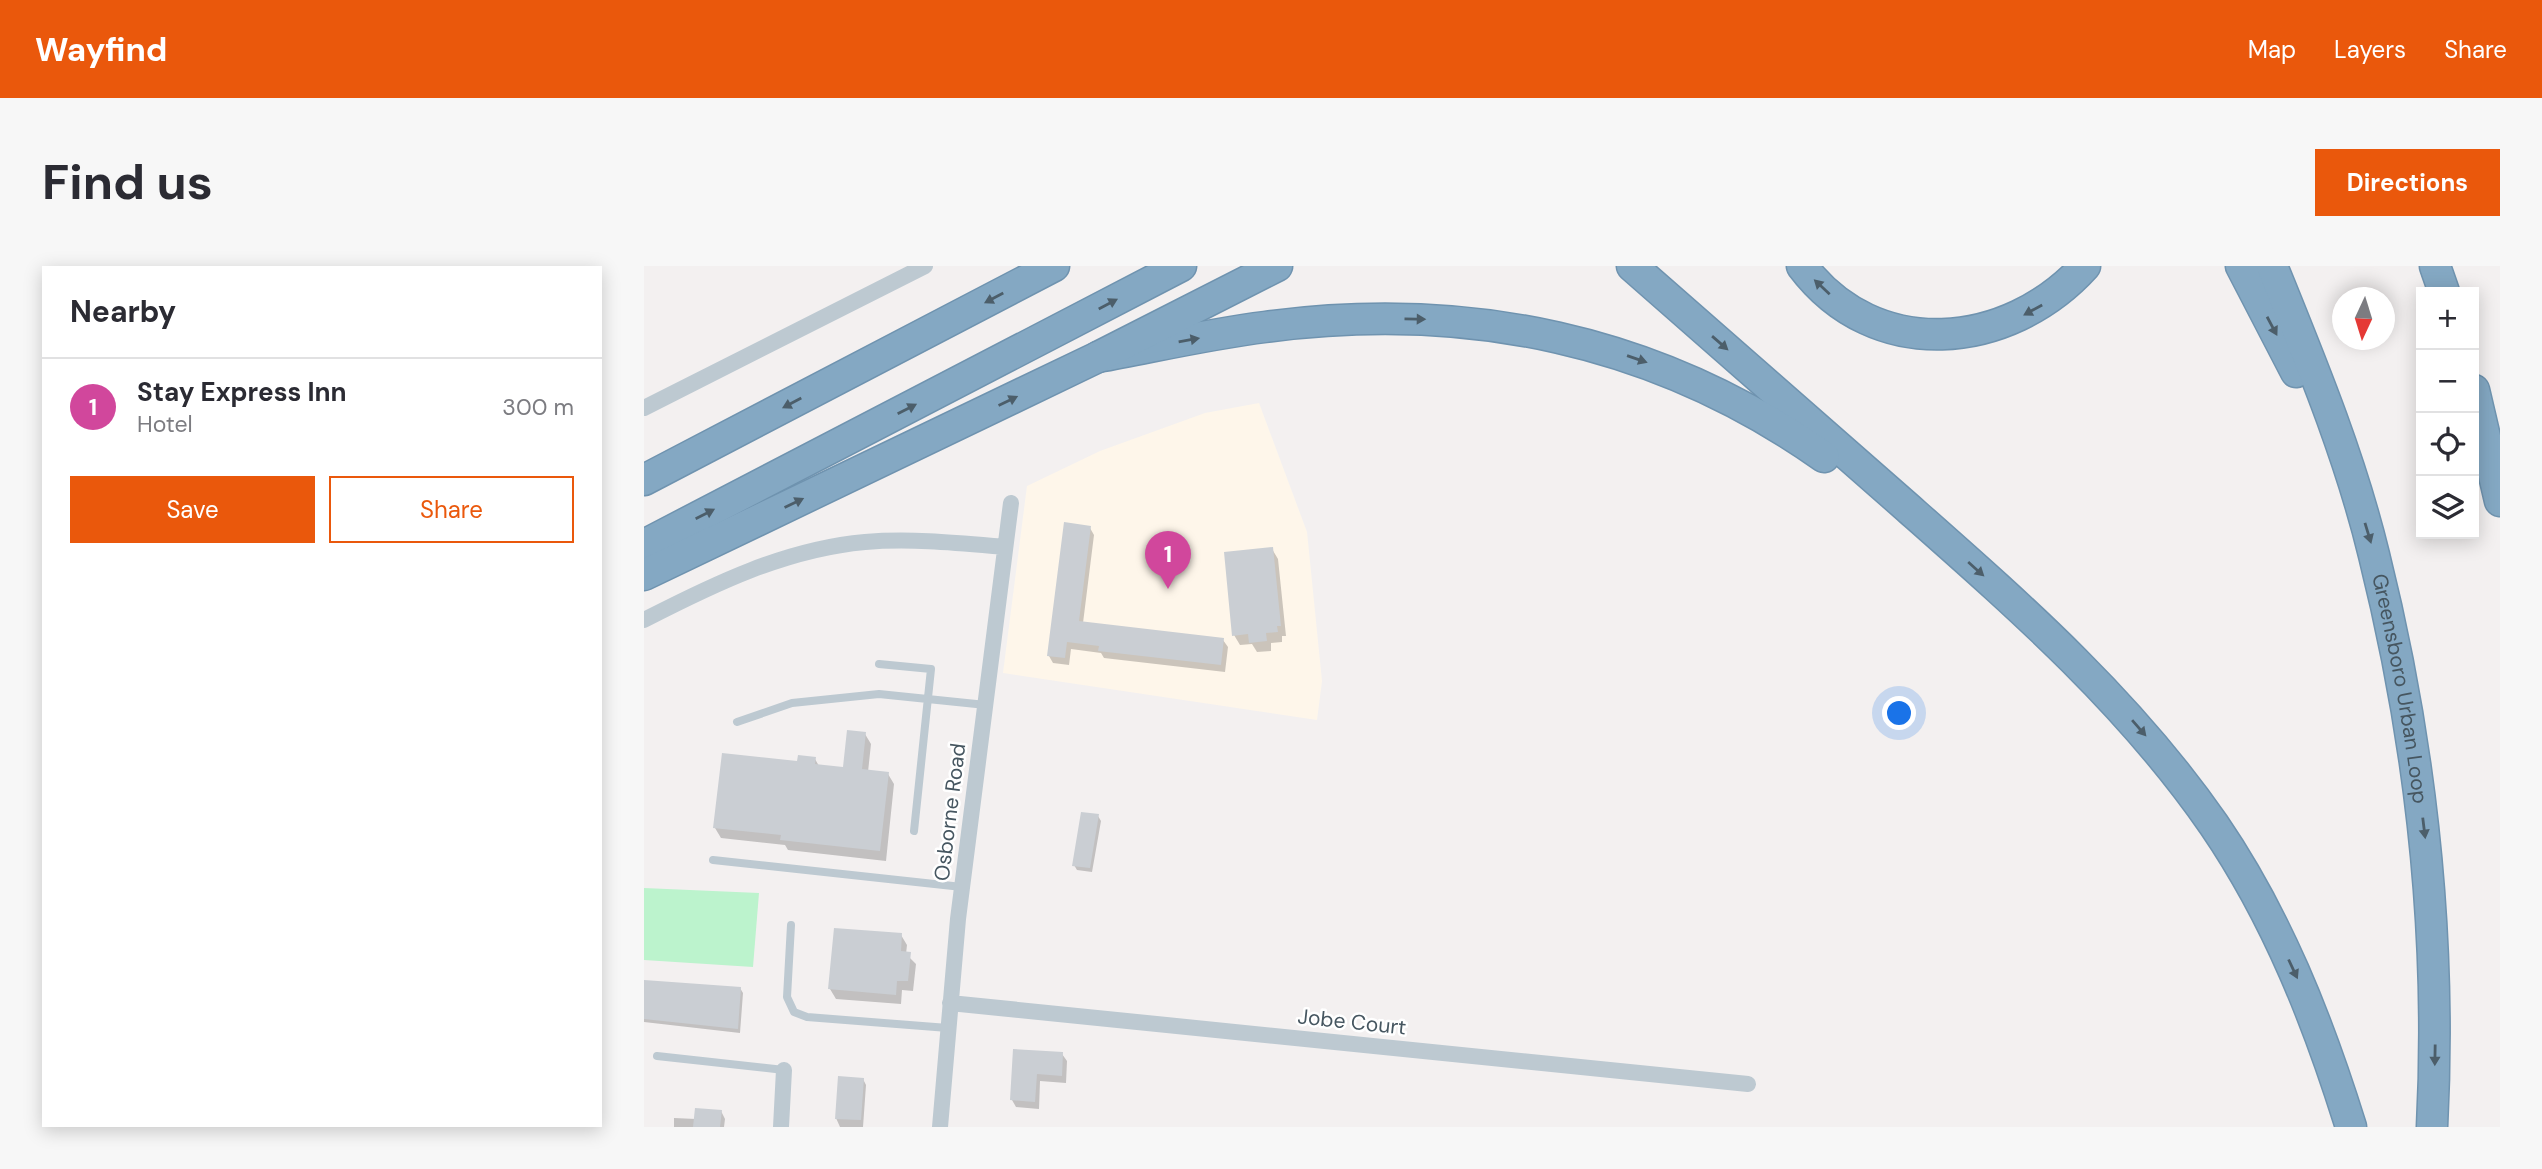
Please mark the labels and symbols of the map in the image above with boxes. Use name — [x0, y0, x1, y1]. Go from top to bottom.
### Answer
one-way arrow — [1814, 280, 1831, 296]
north arrow — [2332, 287, 2395, 350]
one-way arrow — [983, 291, 1003, 303]
one-way arrow — [1099, 298, 1119, 310]
one-way arrow — [2023, 304, 2043, 316]
one-way arrow — [1404, 313, 1426, 325]
one-way arrow — [2267, 316, 2278, 336]
one-way arrow — [1178, 335, 1200, 346]
one-way arrow — [1711, 335, 1729, 351]
one-way arrow — [1627, 354, 1648, 365]
one-way arrow — [998, 395, 1018, 407]
one-way arrow — [782, 397, 802, 409]
one-way arrow — [897, 403, 917, 414]
one-way arrow — [784, 498, 804, 509]
one-way arrow — [695, 508, 715, 519]
one-way arrow — [2363, 523, 2373, 544]
pin: 1 — [1145, 531, 1191, 589]
one-way arrow — [1967, 561, 1985, 577]
street label: Greensboro Urban Loop — [2365, 571, 2434, 805]
your location — [1882, 696, 1916, 730]
one-way arrow — [2131, 719, 2146, 736]
street label: Osborne Road — [928, 741, 972, 883]
one-way arrow — [2419, 817, 2430, 839]
one-way arrow — [2287, 959, 2299, 979]
street label: Jobe Court — [1296, 1002, 1408, 1042]
one-way arrow — [2429, 1044, 2441, 1066]

